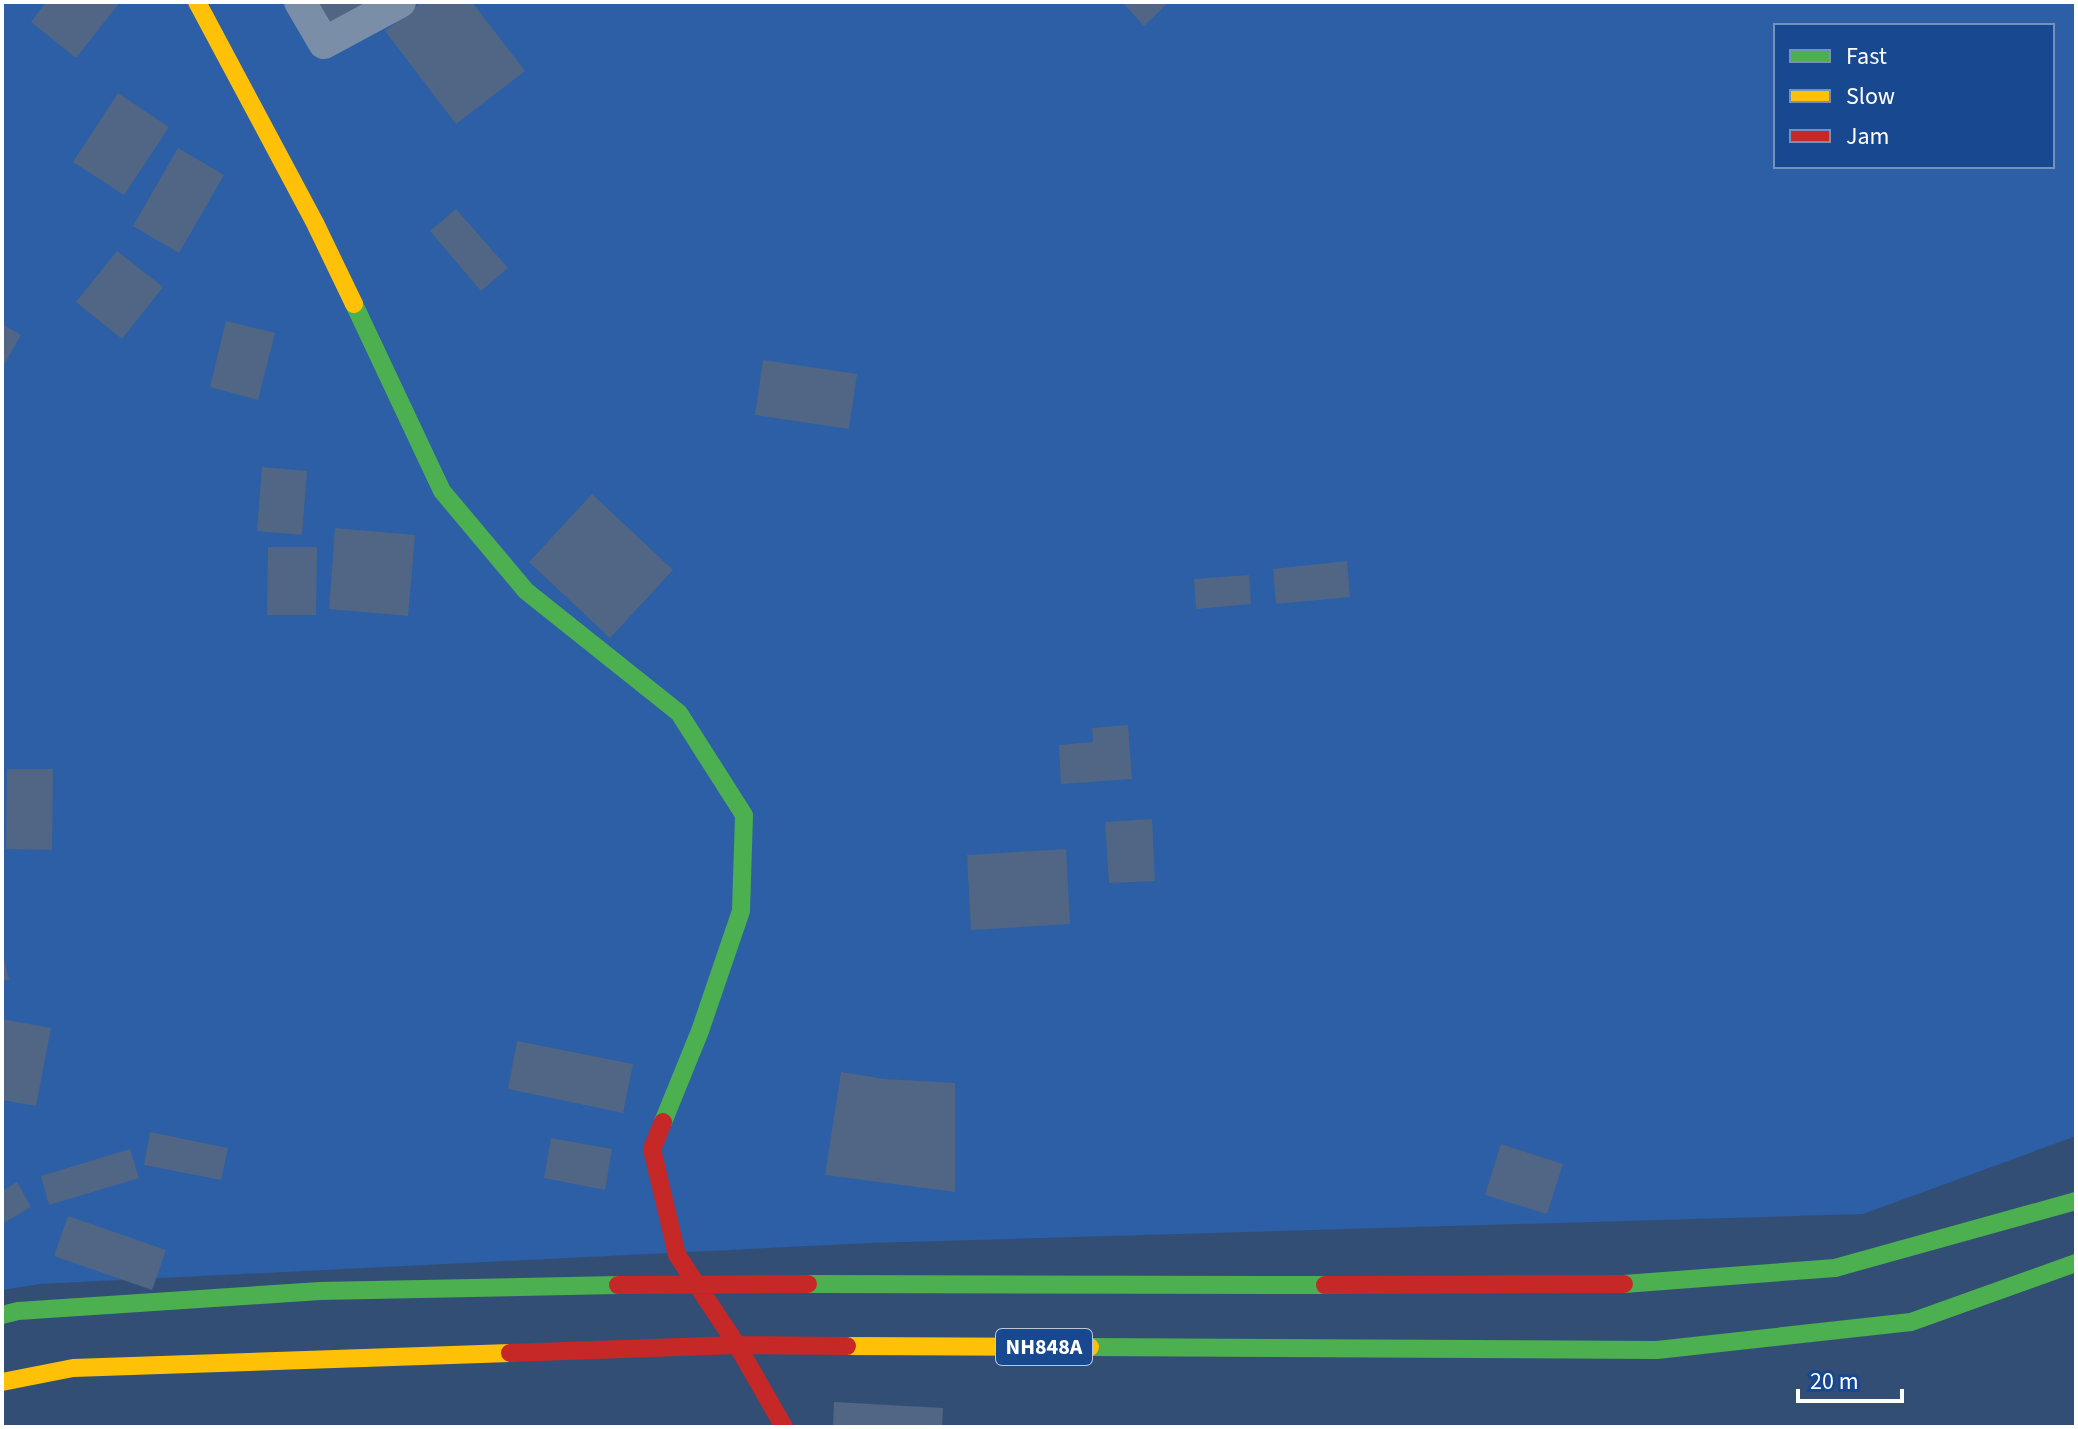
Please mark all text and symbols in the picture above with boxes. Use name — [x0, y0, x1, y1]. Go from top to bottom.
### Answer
legend — [1774, 24, 2054, 168]
text: Fast — [1846, 39, 1887, 74]
text: Slow — [1846, 79, 1895, 114]
text: Jam — [1846, 119, 1890, 154]
road number: NH848A — [996, 1329, 1092, 1365]
scale bar — [1798, 1353, 1902, 1403]
text: 20 m — [1810, 1364, 1859, 1399]

